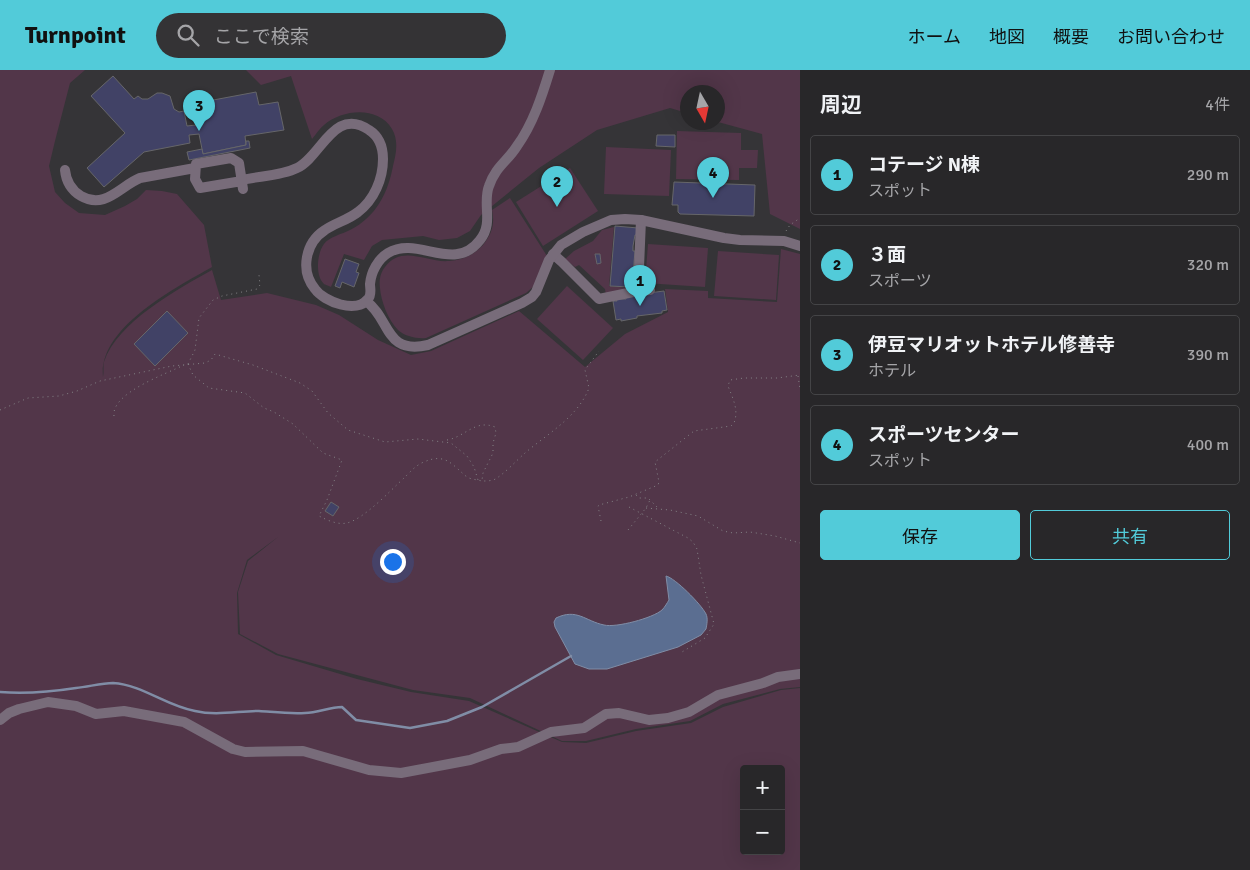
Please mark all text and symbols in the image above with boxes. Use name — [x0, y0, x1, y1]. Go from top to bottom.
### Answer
search box — [156, 13, 506, 58]
text: Turnpoint — [25, 20, 126, 50]
icon: search — [174, 21, 202, 49]
text: ここで検索 — [214, 25, 309, 49]
text: ホーム — [908, 26, 961, 48]
text: 地図 — [989, 26, 1025, 48]
text: 概要 — [1053, 26, 1089, 48]
text: お問い合わせ — [1117, 26, 1225, 48]
north arrow — [680, 85, 725, 130]
pin: 3 — [183, 90, 215, 131]
text: 周辺 — [820, 92, 862, 118]
text: 4件 — [1205, 95, 1230, 115]
text: コテージ N棟 — [868, 153, 980, 177]
pin: 4 — [697, 157, 729, 198]
text: 1 — [833, 165, 841, 185]
text: 290 m — [1187, 165, 1229, 185]
pin: 2 — [541, 166, 573, 207]
text: スポット — [868, 181, 932, 201]
text: ３面 — [868, 243, 906, 267]
text: 2 — [833, 255, 841, 275]
text: 320 m — [1187, 255, 1229, 275]
pin: 1 — [624, 265, 656, 306]
text: スポーツ — [868, 271, 932, 291]
text: 伊豆マリオットホテル修善寺 — [868, 333, 1115, 357]
text: 3 — [833, 345, 841, 365]
text: 390 m — [1187, 345, 1229, 365]
text: ホテル — [868, 361, 916, 381]
text: スポーツセンター — [868, 423, 1020, 447]
text: 4 — [833, 435, 841, 455]
text: 400 m — [1187, 435, 1229, 455]
text: スポット — [868, 451, 932, 471]
button: 保存 — [820, 510, 1020, 560]
button: 共有 — [1030, 510, 1230, 560]
your location — [380, 549, 406, 575]
map controls — [740, 765, 785, 855]
button: + — [740, 765, 785, 810]
button: − — [740, 810, 785, 855]

